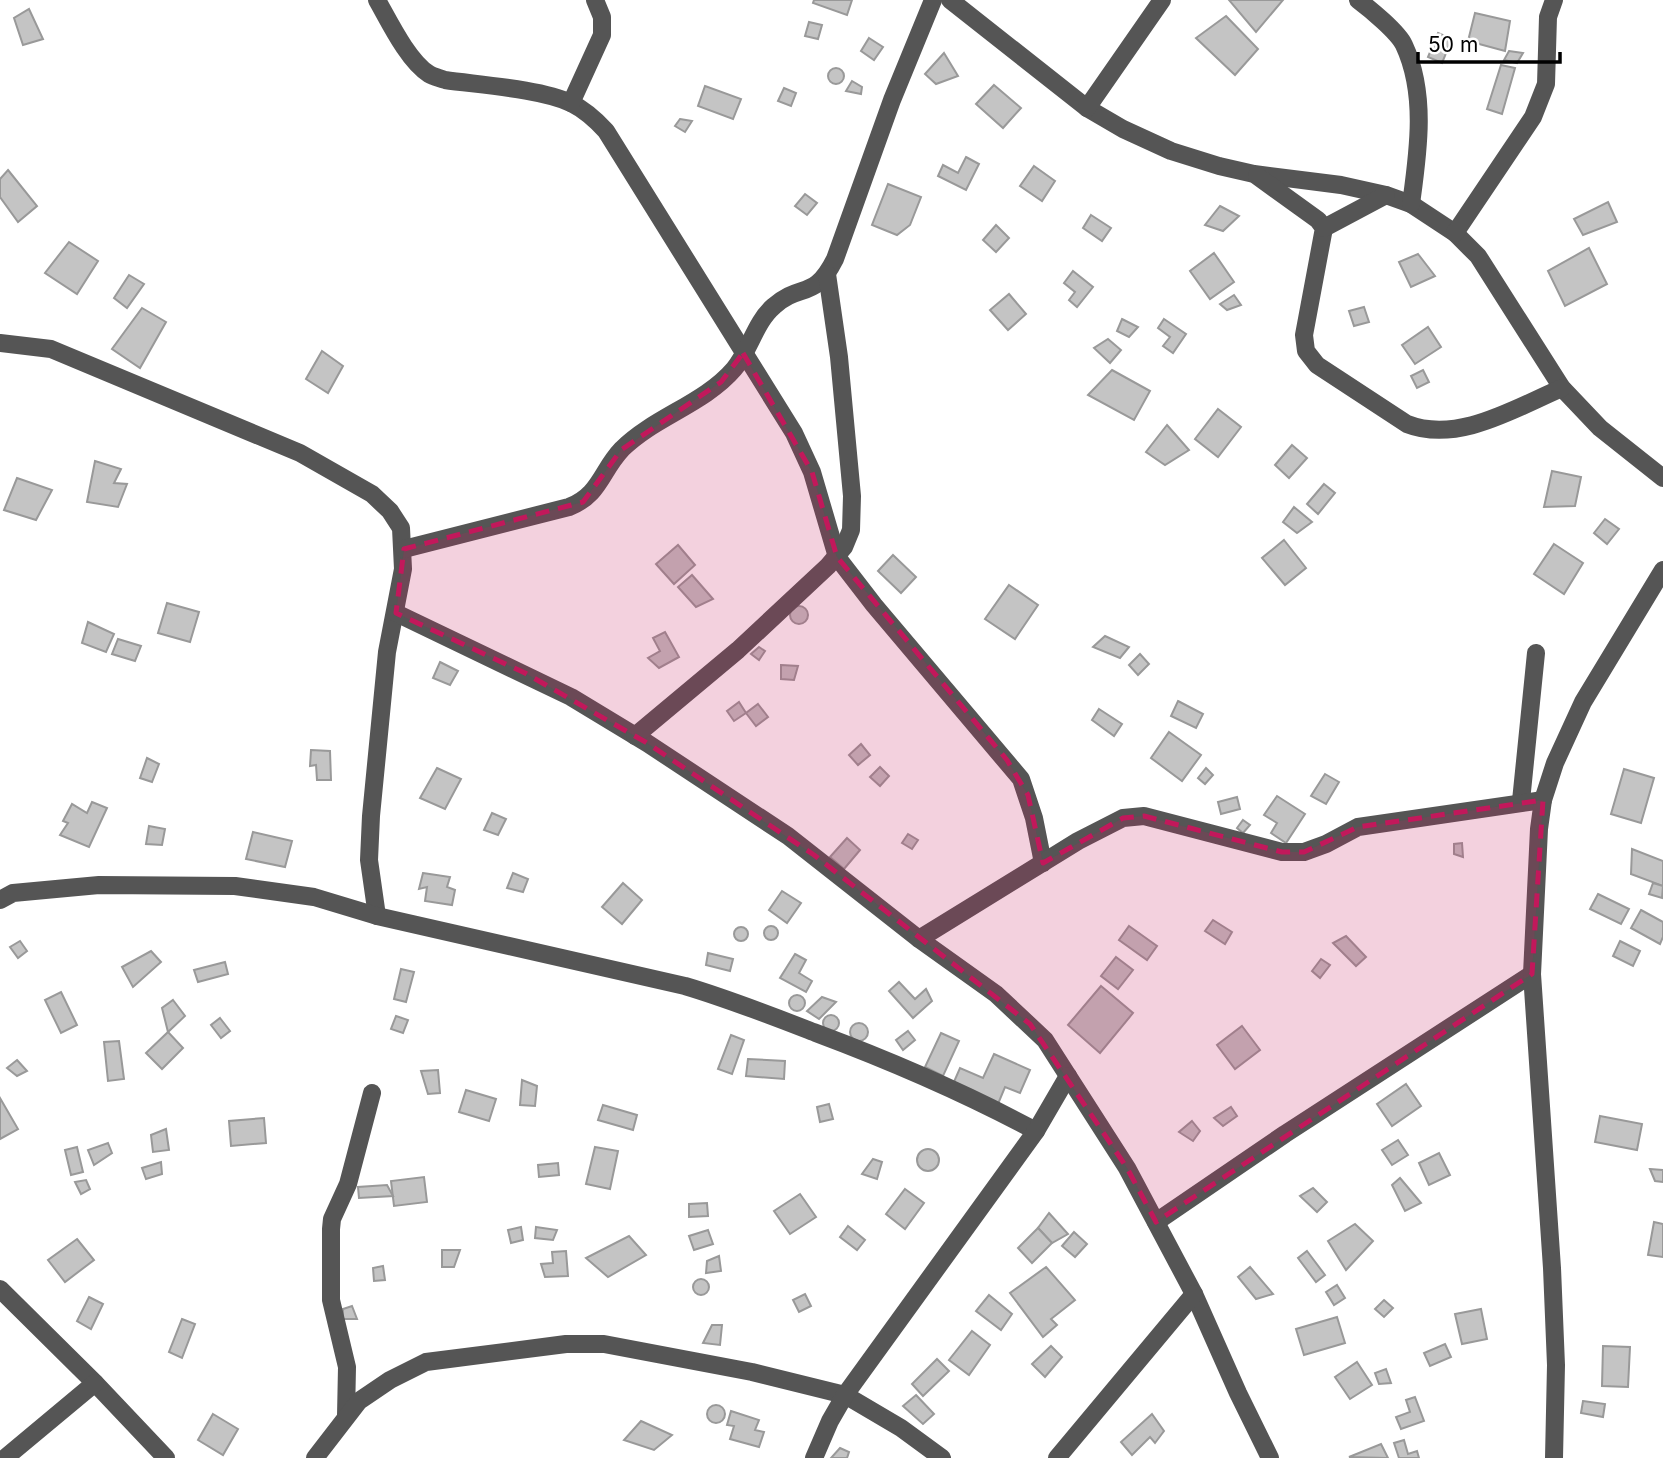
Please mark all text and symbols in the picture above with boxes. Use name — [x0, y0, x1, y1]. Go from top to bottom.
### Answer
scale bar — [1418, 21, 1560, 65]
text: 50 m — [1428, 32, 1478, 57]

